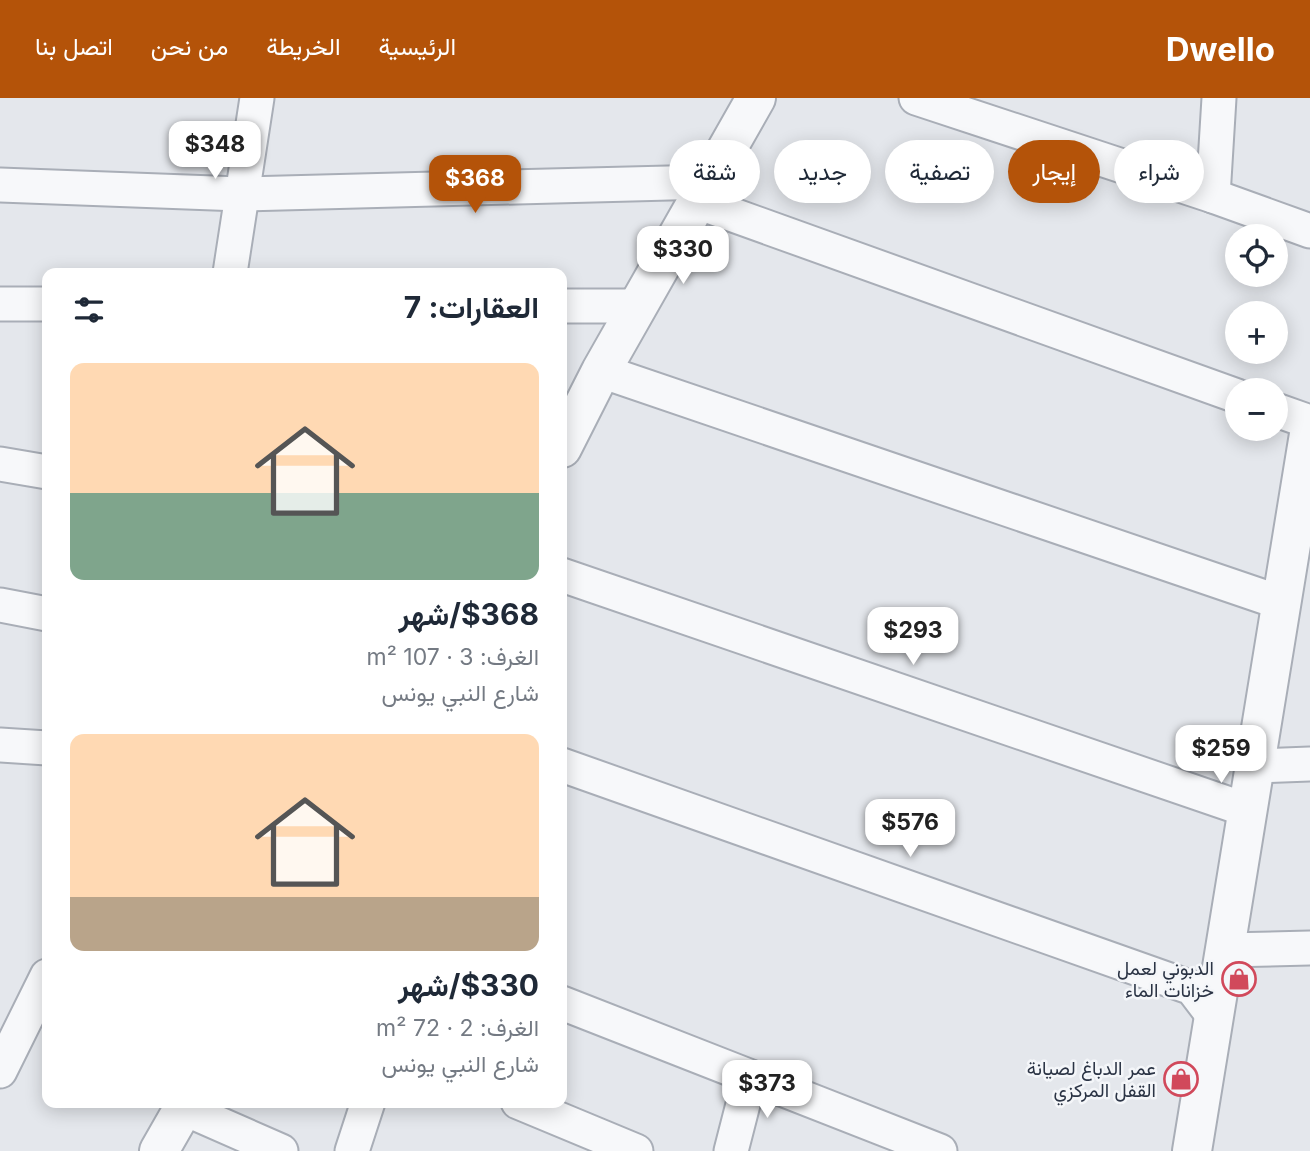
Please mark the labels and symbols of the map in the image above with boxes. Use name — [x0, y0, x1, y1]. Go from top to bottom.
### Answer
pin: $348 — [174, 122, 256, 181]
pin: $368 — [434, 156, 516, 215]
pin: $330 — [642, 226, 724, 286]
pin: $293 — [872, 608, 954, 667]
pin: $259 — [1180, 726, 1262, 785]
pin: $576 — [869, 800, 951, 859]
place label: الدبوني لعمل خزانات الماء — [1117, 957, 1214, 1002]
shop icon: الدبوني لعمل خزانات الماء — [1220, 960, 1258, 998]
place label: عمر الدباغ لصيانة القفل المركزي — [1027, 1057, 1156, 1106]
pin: $373 — [726, 1060, 808, 1120]
shop icon: عمر الدباغ لصيانة القفل المركزي — [1162, 1060, 1200, 1098]

